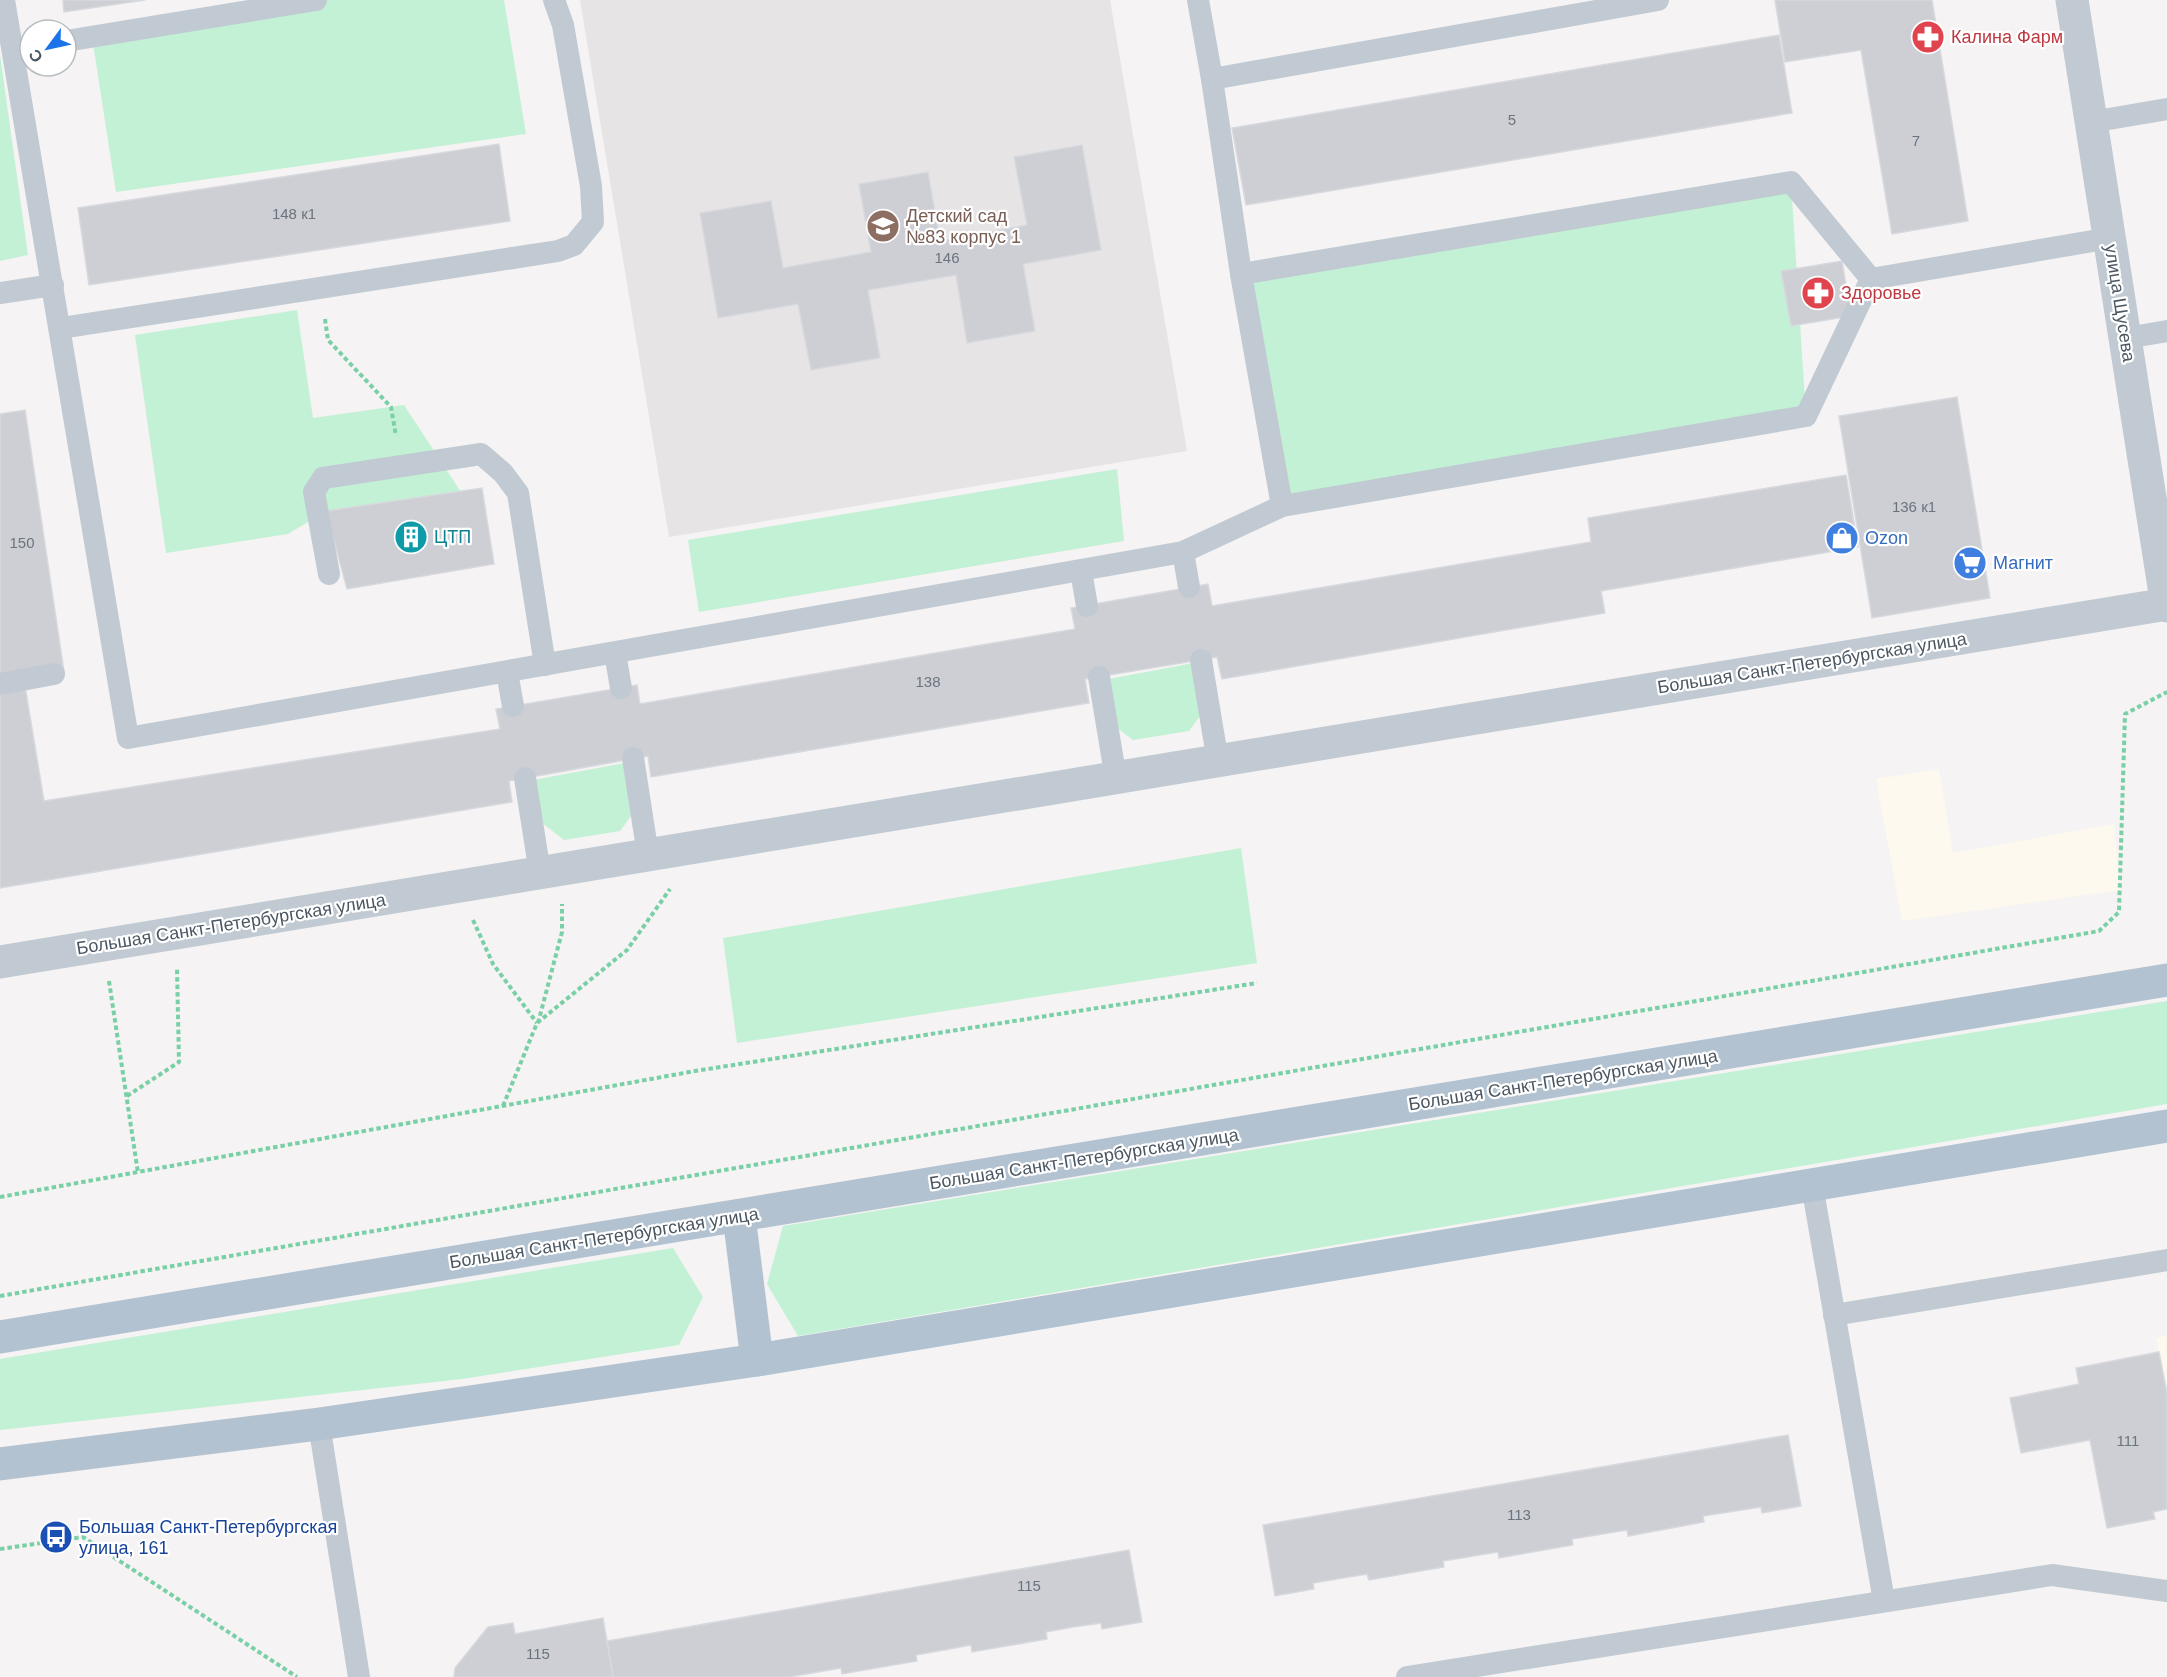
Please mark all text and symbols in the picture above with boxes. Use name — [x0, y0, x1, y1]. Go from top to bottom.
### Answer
north arrow — [18, 18, 78, 78]
pharmacy icon: Калина Фарм — [1910, 19, 1946, 55]
place label: Калина Фарм — [1951, 27, 2063, 47]
text: С — [25, 46, 46, 65]
house number: 5 — [1508, 111, 1516, 128]
house number: 7 — [1912, 132, 1920, 149]
house number: 148 к1 — [272, 205, 316, 222]
place label: Детский сад №83 корпус 1 — [906, 206, 1021, 247]
school or university icon: Детский сад №83 корпус 1 — [865, 208, 901, 244]
street label: улица Щусева — [2101, 243, 2139, 364]
house number: 146 — [934, 249, 960, 266]
pharmacy icon: Здоровье — [1800, 275, 1836, 311]
place label: Здоровье — [1841, 283, 1921, 303]
house number: 136 к1 — [1892, 498, 1936, 515]
building icon: ЦТП — [393, 519, 429, 555]
shop icon: Ozon — [1824, 520, 1860, 556]
place label: ЦТП — [434, 527, 471, 547]
place label: Ozon — [1865, 528, 1908, 548]
house number: 150 — [9, 534, 35, 551]
supermarket icon: Магнит — [1952, 545, 1988, 581]
place label: Магнит — [1993, 553, 2053, 573]
street label: Большая Санкт-Петербургская улица — [1656, 629, 1969, 697]
house number: 138 — [915, 673, 941, 690]
street label: Большая Санкт-Петербургская улица — [75, 890, 388, 958]
street label: Большая Санкт-Петербургская улица — [1407, 1046, 1720, 1114]
street label: Большая Санкт-Петербургская улица — [928, 1125, 1241, 1193]
street label: Большая Санкт-Петербургская улица — [448, 1204, 761, 1272]
house number: 111 — [2117, 1432, 2139, 1449]
house number: 113 — [1507, 1506, 1531, 1523]
place label: Большая Санкт-Петербургская улица, 161 — [79, 1517, 337, 1558]
bus stop icon: Большая Санкт-Петербургская улица, 161 — [38, 1519, 74, 1555]
house number: 115 — [1017, 1577, 1041, 1594]
house number: 115 — [526, 1645, 550, 1662]

